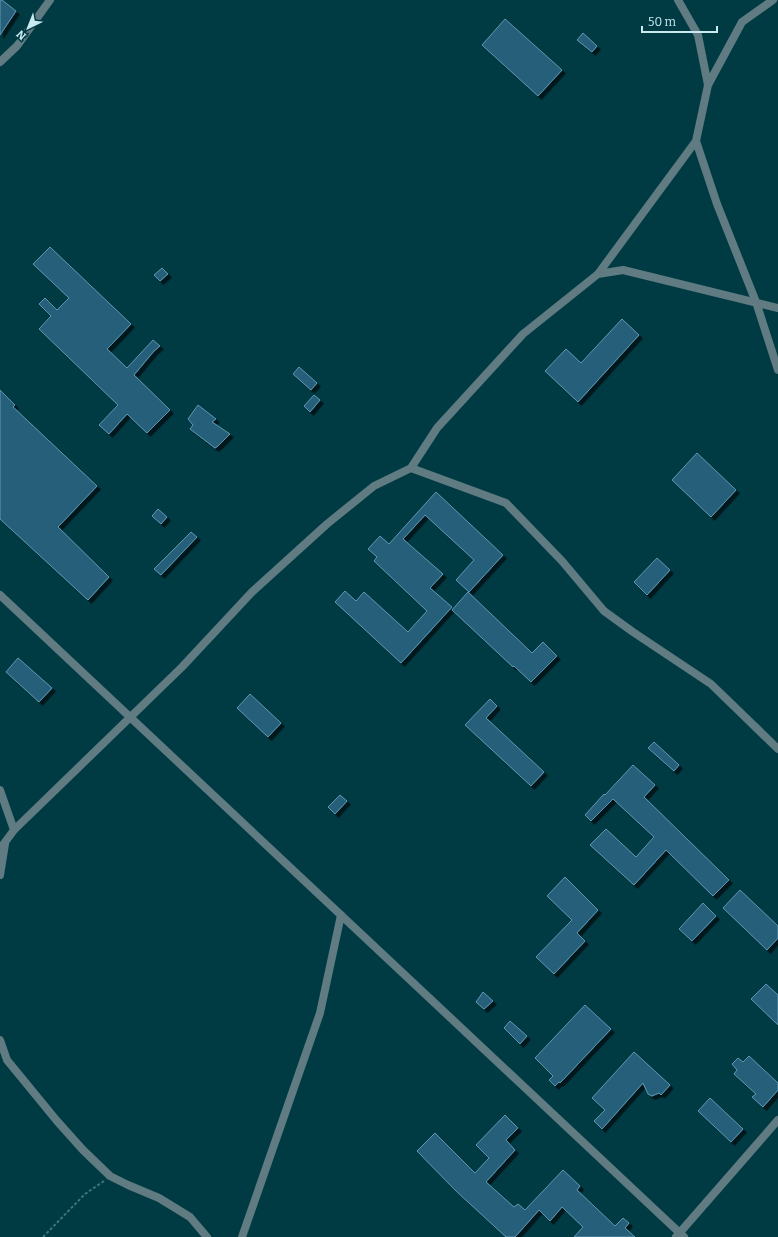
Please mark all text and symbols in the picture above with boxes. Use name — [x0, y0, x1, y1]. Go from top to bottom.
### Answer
north arrow — [8, 8, 48, 48]
scale bar — [642, 8, 717, 34]
text: 50 m — [648, 15, 677, 29]
text: N — [14, 27, 29, 43]

